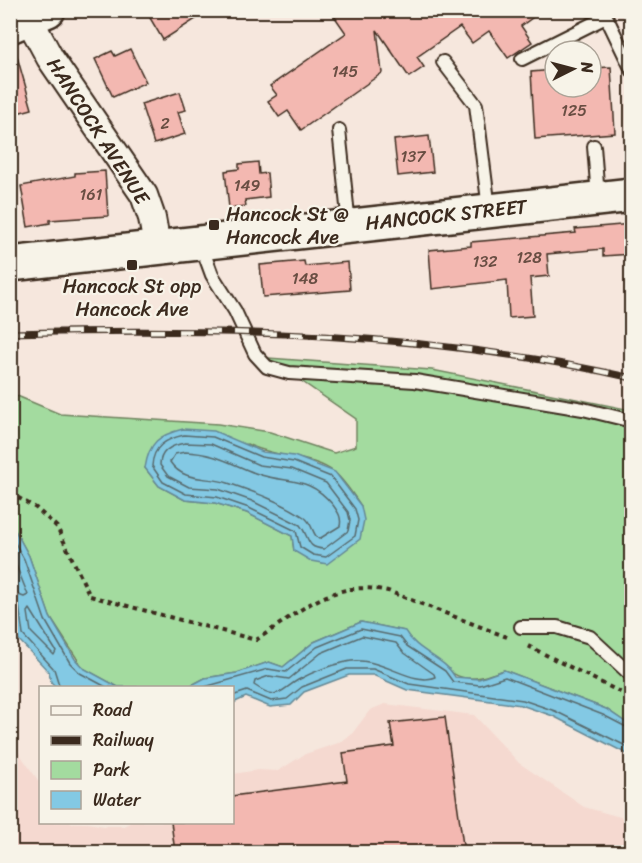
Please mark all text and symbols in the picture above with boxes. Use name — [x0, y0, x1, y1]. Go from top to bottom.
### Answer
north arrow — [543, 39, 603, 99]
street label: HANCOCK AVENUE — [37, 50, 160, 213]
house number: 145 — [332, 57, 359, 86]
text: N — [572, 59, 603, 75]
house number: 125 — [561, 96, 587, 125]
house number: 2 — [160, 109, 170, 138]
house number: 137 — [401, 142, 426, 171]
house number: 149 — [234, 171, 261, 200]
house number: 161 — [80, 180, 103, 209]
street label: HANCOCK STREET — [364, 189, 530, 241]
place label: Hancock St @ Hancock Ave — [226, 197, 349, 255]
marker: Hancock St @ Hancock Ave — [207, 218, 221, 232]
house number: 128 — [516, 243, 542, 272]
house number: 132 — [473, 247, 497, 276]
marker: Hancock St opp Hancock Ave — [125, 258, 139, 272]
house number: 148 — [292, 264, 319, 293]
place label: Hancock St opp Hancock Ave — [63, 269, 202, 327]
legend — [39, 686, 234, 824]
text: Road — [93, 694, 133, 726]
text: Railway — [93, 724, 155, 756]
text: Park — [93, 754, 130, 786]
text: Water — [93, 784, 142, 816]

